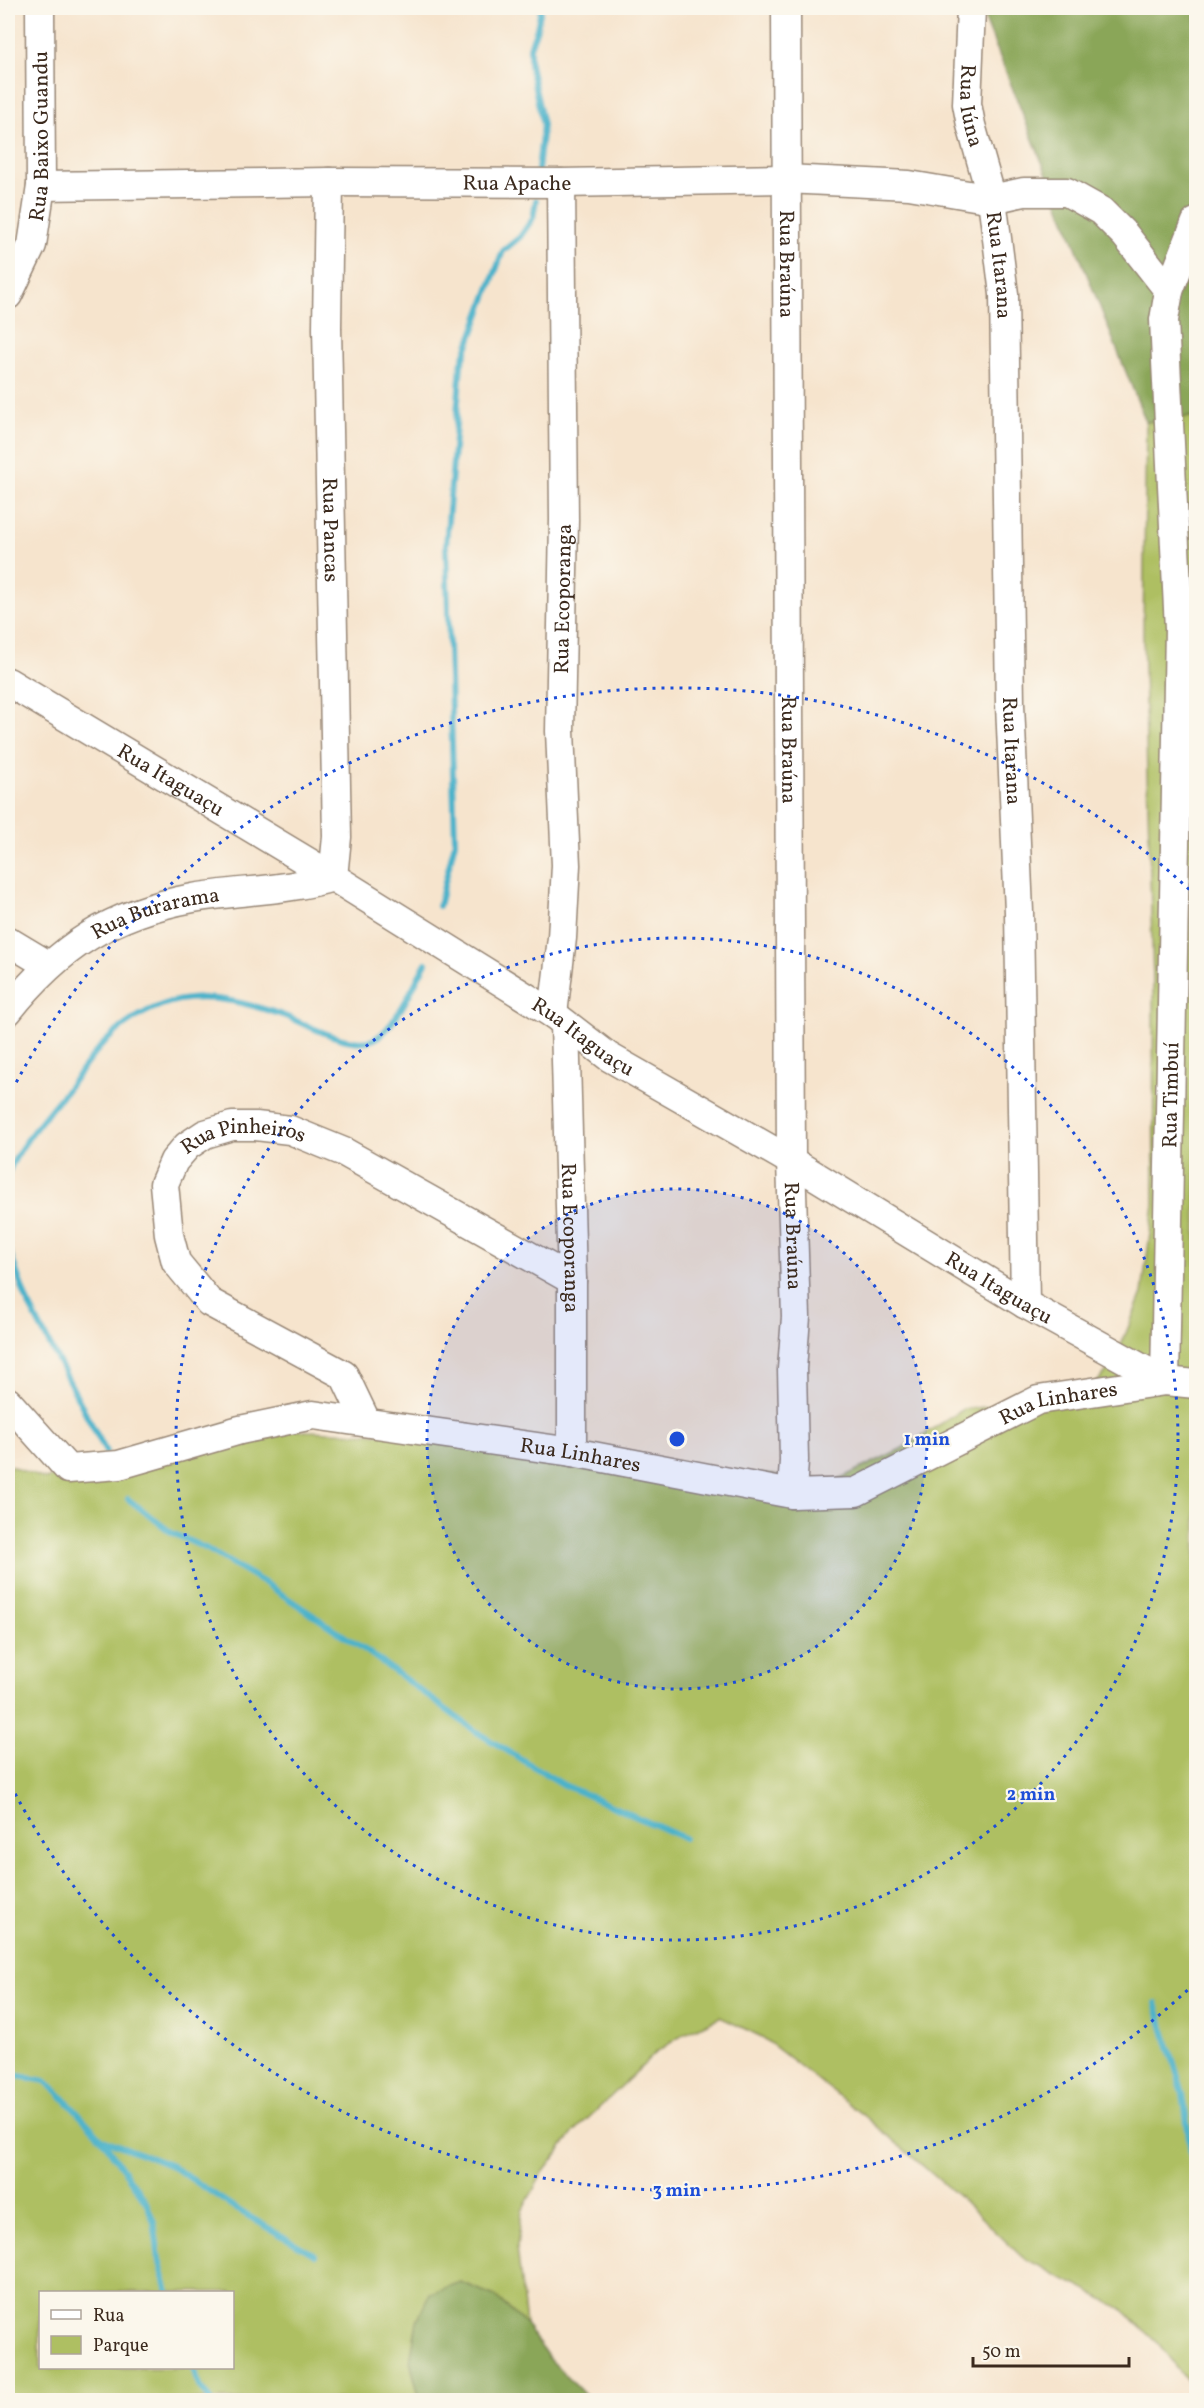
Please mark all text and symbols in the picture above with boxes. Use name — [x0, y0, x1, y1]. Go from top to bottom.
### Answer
street label: Rua Baixo Guandu — [23, 51, 57, 223]
street label: Rua Iúna — [951, 64, 990, 151]
street label: Rua Apache — [463, 170, 572, 199]
street label: Rua Braúna — [771, 210, 800, 318]
street label: Rua Itarana — [978, 210, 1017, 319]
street label: Rua Pancas — [314, 477, 345, 583]
street label: Rua Ecoporanga — [548, 523, 580, 674]
street label: Rua Braúna — [773, 696, 802, 804]
street label: Rua Itarana — [994, 696, 1027, 806]
street label: Rua Itaguaçu — [111, 738, 229, 824]
street label: Rua Burarama — [86, 881, 221, 948]
street label: Rua Itaguaçu — [526, 991, 639, 1085]
street label: Rua Timbuí — [1156, 1041, 1187, 1148]
street label: Rua Pinheiros — [175, 1113, 310, 1162]
street label: Rua Ecoporanga — [553, 1162, 585, 1313]
street label: Rua Braúna — [776, 1181, 808, 1291]
street label: Rua Itaguaçu — [939, 1246, 1057, 1332]
street label: Rua Linhares — [994, 1375, 1120, 1433]
text: 1 min — [904, 1428, 950, 1453]
centre of rings — [667, 1429, 687, 1449]
street label: Rua Linhares — [518, 1432, 643, 1481]
text: 2 min — [1007, 1783, 1055, 1808]
text: 3 min — [653, 2179, 701, 2204]
legend — [39, 2291, 234, 2369]
text: Rua — [93, 2304, 124, 2329]
scale bar — [973, 2330, 1129, 2368]
text: Parque — [93, 2334, 148, 2359]
text: 50 m — [982, 2340, 1021, 2365]

